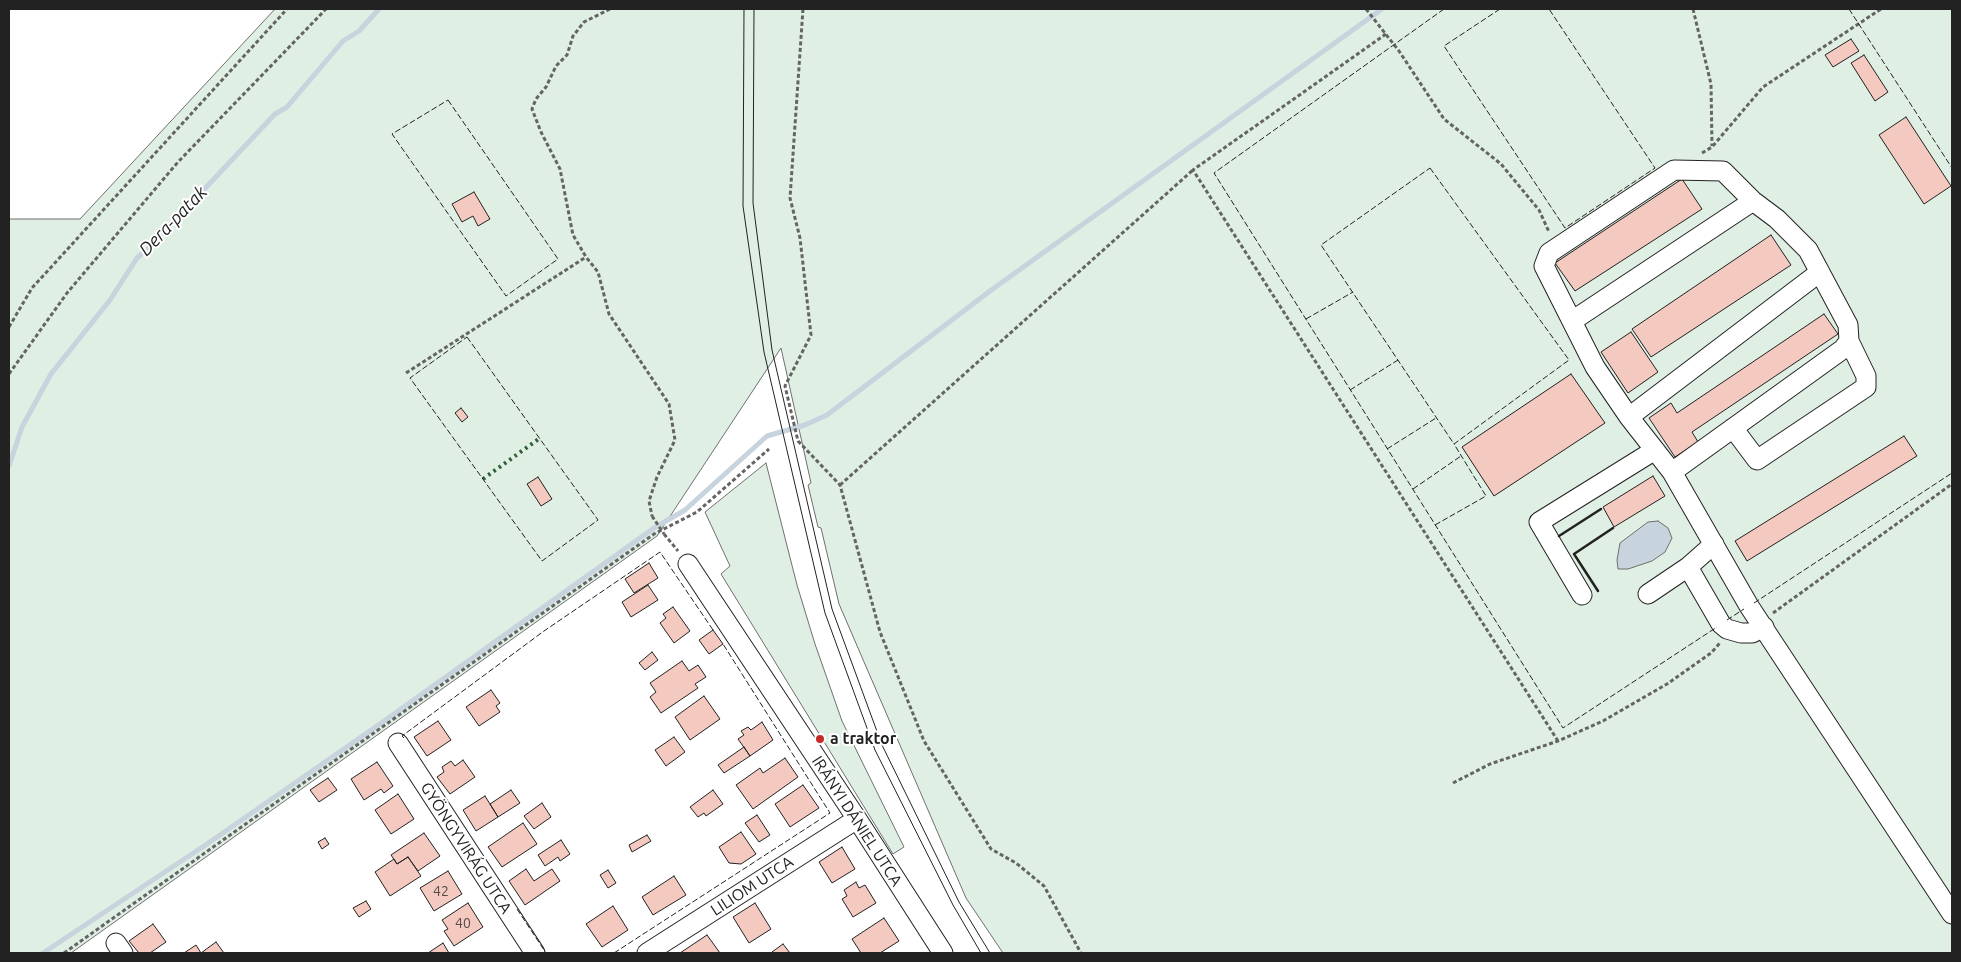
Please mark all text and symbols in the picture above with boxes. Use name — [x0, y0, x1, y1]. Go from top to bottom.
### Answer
water label: Dera-patak — [134, 182, 212, 260]
place label: a traktor — [830, 729, 896, 749]
marker: a traktor — [814, 733, 826, 745]
street label: IRÁNYI DÁNIEL UTCA — [808, 752, 906, 890]
street label: GYÖNGYVIRÁG UTCA — [416, 779, 516, 917]
street label: LILIOM UTCA — [707, 852, 797, 920]
house number: 42 — [433, 883, 449, 899]
house number: 40 — [455, 915, 471, 931]

